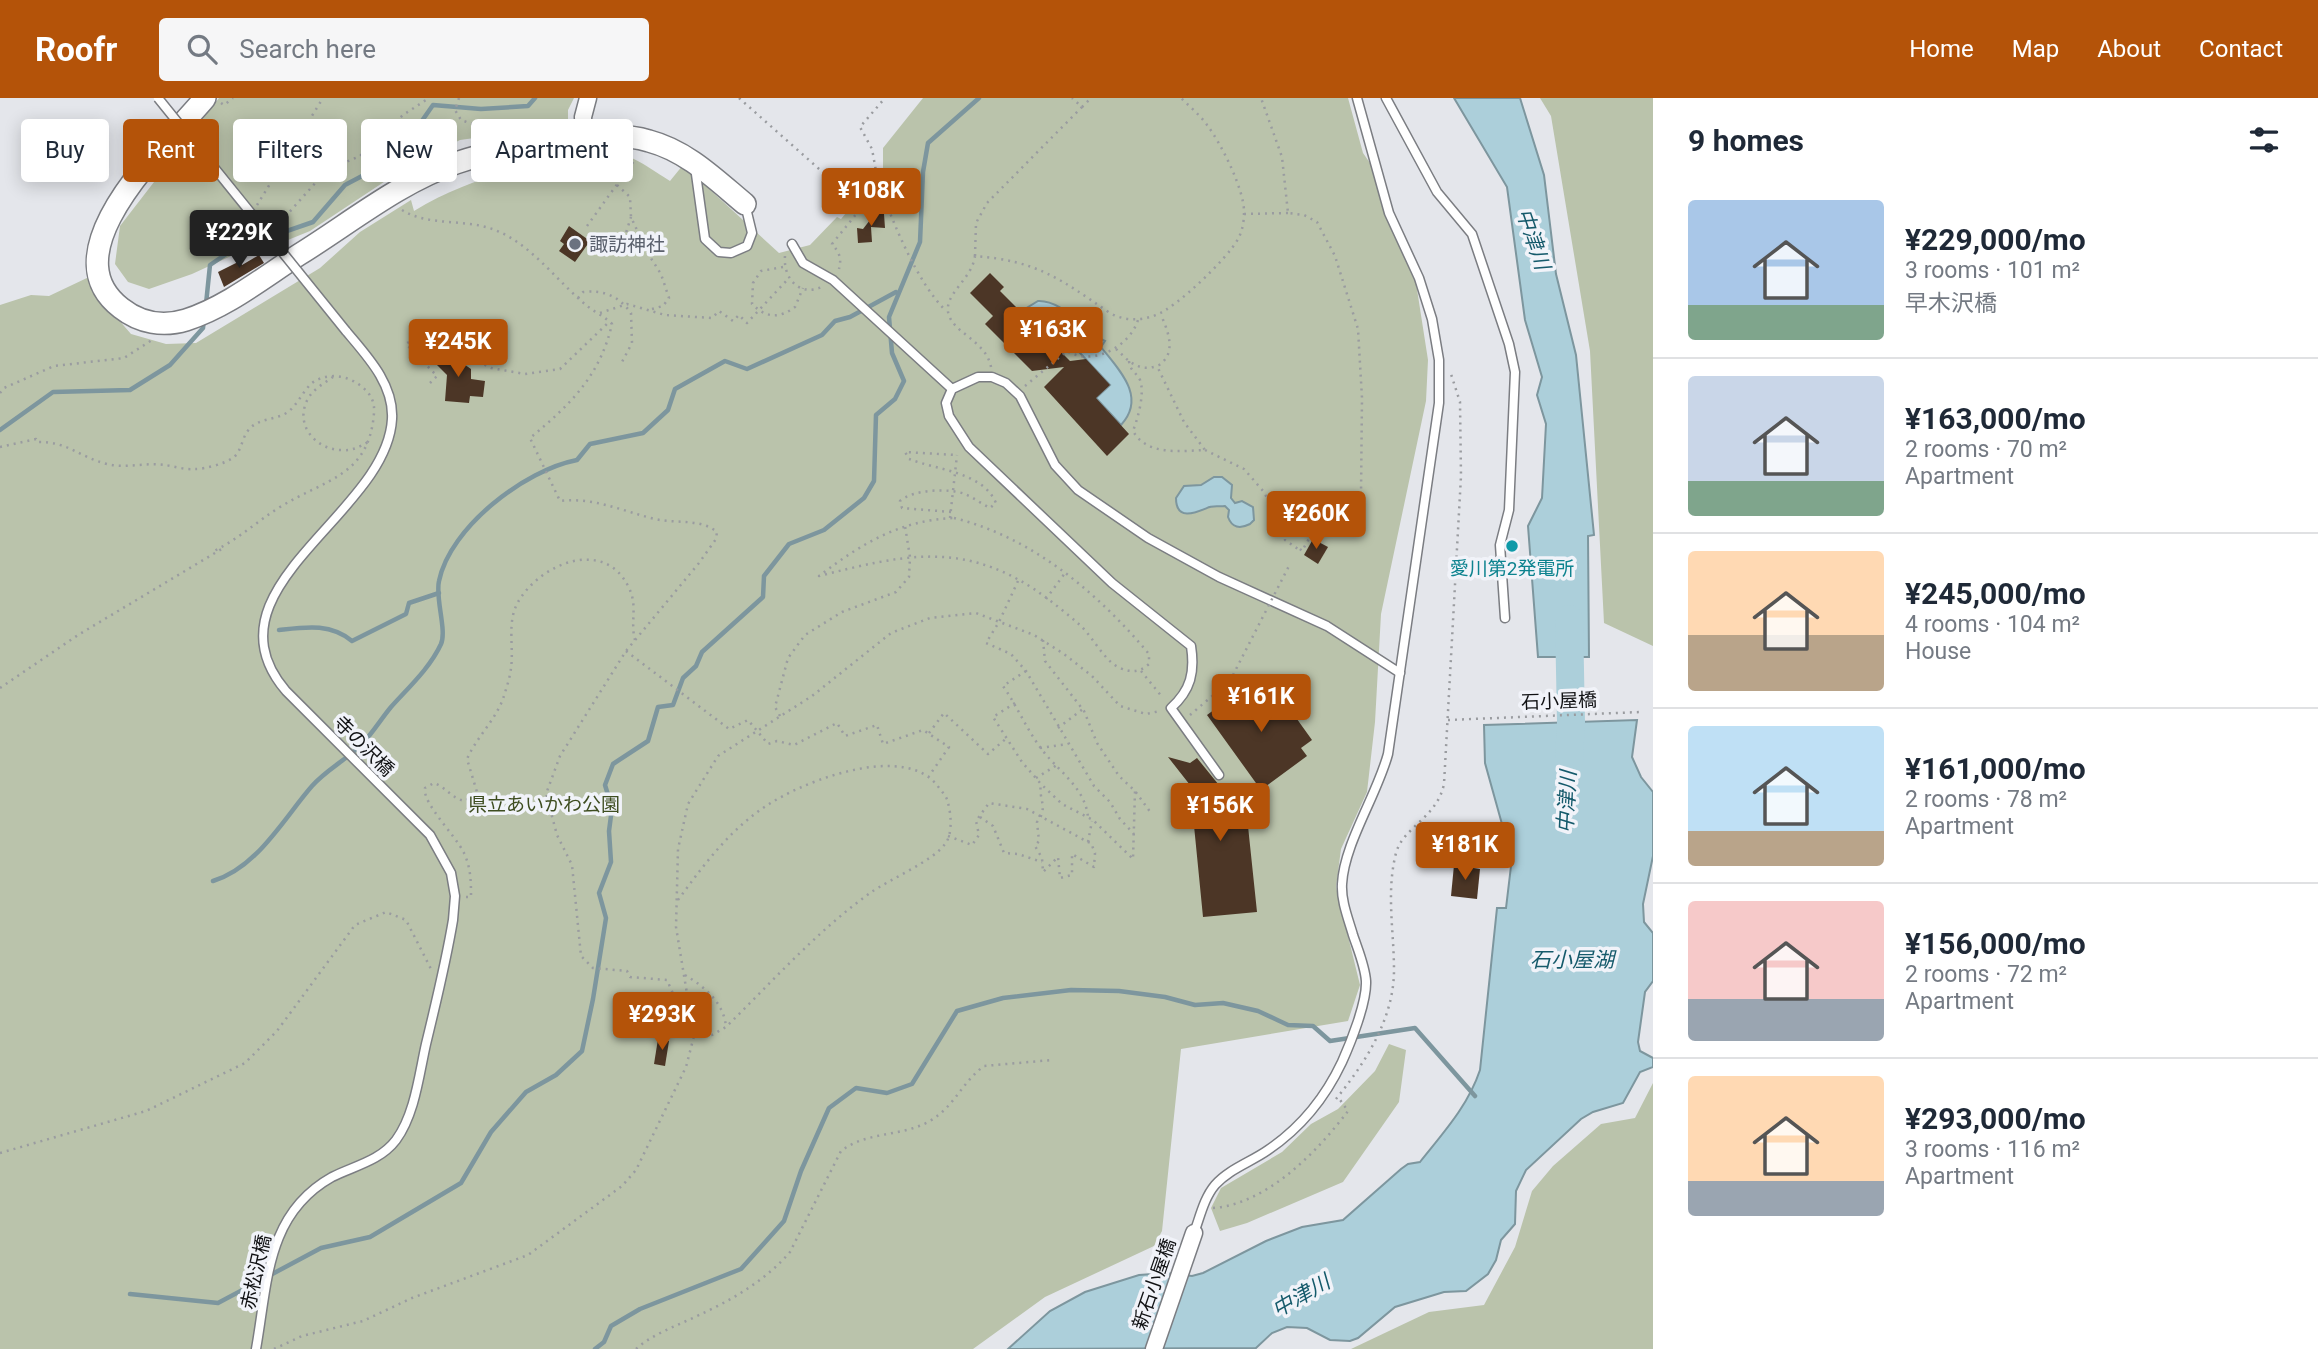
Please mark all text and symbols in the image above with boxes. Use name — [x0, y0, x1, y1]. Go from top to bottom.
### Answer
search box — [159, 18, 649, 81]
text: Roofr — [35, 30, 117, 69]
icon: search — [183, 30, 221, 68]
text: Search here — [239, 34, 376, 64]
text: Home — [1909, 35, 1974, 63]
text: Map — [2012, 35, 2059, 63]
text: About — [2097, 35, 2161, 63]
text: Contact — [2199, 35, 2283, 63]
chip: Buy — [21, 119, 109, 182]
chip: Rent — [123, 119, 219, 182]
chip: Filters — [233, 119, 347, 182]
chip: New — [361, 119, 457, 182]
chip: Apartment — [471, 119, 633, 182]
icon: filters — [2245, 121, 2283, 159]
text: 9 homes — [1688, 123, 1804, 158]
pin: ¥108K — [822, 169, 920, 228]
text: ¥108K — [838, 177, 904, 204]
water label: 中津川 — [1511, 205, 1555, 275]
pin: ¥229K — [190, 211, 288, 270]
text: ¥229K — [206, 219, 272, 246]
text: ¥229,000/mo — [1905, 222, 2086, 257]
icon: home — [1744, 228, 1828, 312]
place label: 諏訪神社 — [589, 233, 665, 256]
marker: 諏訪神社 — [567, 236, 583, 252]
text: 3 rooms · 101 m² — [1905, 257, 2080, 284]
text: 早木沢橋 — [1905, 290, 1997, 317]
pin: ¥163K — [1004, 308, 1102, 367]
text: ¥163K — [1020, 316, 1086, 343]
pin: ¥245K — [409, 320, 507, 379]
text: ¥245K — [425, 328, 491, 355]
text: ¥163,000/mo — [1905, 401, 2086, 436]
icon: home — [1744, 404, 1828, 488]
text: 2 rooms · 70 m² — [1905, 436, 2067, 463]
text: Apartment — [1905, 463, 2014, 490]
pin: ¥260K — [1267, 491, 1365, 551]
text: ¥260K — [1283, 500, 1349, 527]
marker: 愛川第2発電所 — [1504, 538, 1520, 554]
place label: 愛川第2発電所 — [1450, 557, 1574, 580]
text: ¥245,000/mo — [1905, 576, 2086, 611]
icon: home — [1744, 579, 1828, 663]
text: 4 rooms · 104 m² — [1905, 611, 2080, 638]
text: House — [1905, 638, 1971, 665]
pin: ¥161K — [1212, 674, 1310, 734]
text: ¥161K — [1228, 683, 1294, 710]
street label: 石小屋橋 — [1521, 688, 1597, 714]
street label: 寺の沢橋 — [329, 711, 399, 781]
text: ¥161,000/mo — [1905, 751, 2086, 786]
icon: home — [1744, 754, 1828, 838]
water label: 中津川 — [1553, 768, 1581, 834]
pin: ¥156K — [1171, 784, 1269, 843]
text: 2 rooms · 78 m² — [1905, 786, 2067, 813]
text: ¥156K — [1187, 792, 1253, 819]
park label: 県立あいかわ公園 — [468, 793, 620, 816]
text: Apartment — [1905, 813, 2014, 840]
pin: ¥181K — [1416, 822, 1514, 882]
text: ¥181K — [1432, 831, 1498, 858]
text: ¥156,000/mo — [1905, 926, 2086, 961]
icon: home — [1744, 929, 1828, 1013]
water label: 石小屋湖 — [1530, 948, 1617, 972]
text: 2 rooms · 72 m² — [1905, 961, 2067, 988]
text: Apartment — [1905, 988, 2014, 1015]
pin: ¥293K — [613, 992, 711, 1052]
text: ¥293K — [629, 1001, 695, 1028]
text: ¥293,000/mo — [1905, 1101, 2086, 1136]
icon: home — [1744, 1104, 1828, 1188]
text: 3 rooms · 116 m² — [1905, 1136, 2080, 1163]
text: Apartment — [1905, 1163, 2014, 1190]
street label: 赤松沢橋 — [236, 1232, 276, 1312]
street label: 新石小屋橋 — [1128, 1235, 1180, 1333]
water label: 中津川 — [1268, 1269, 1336, 1322]

